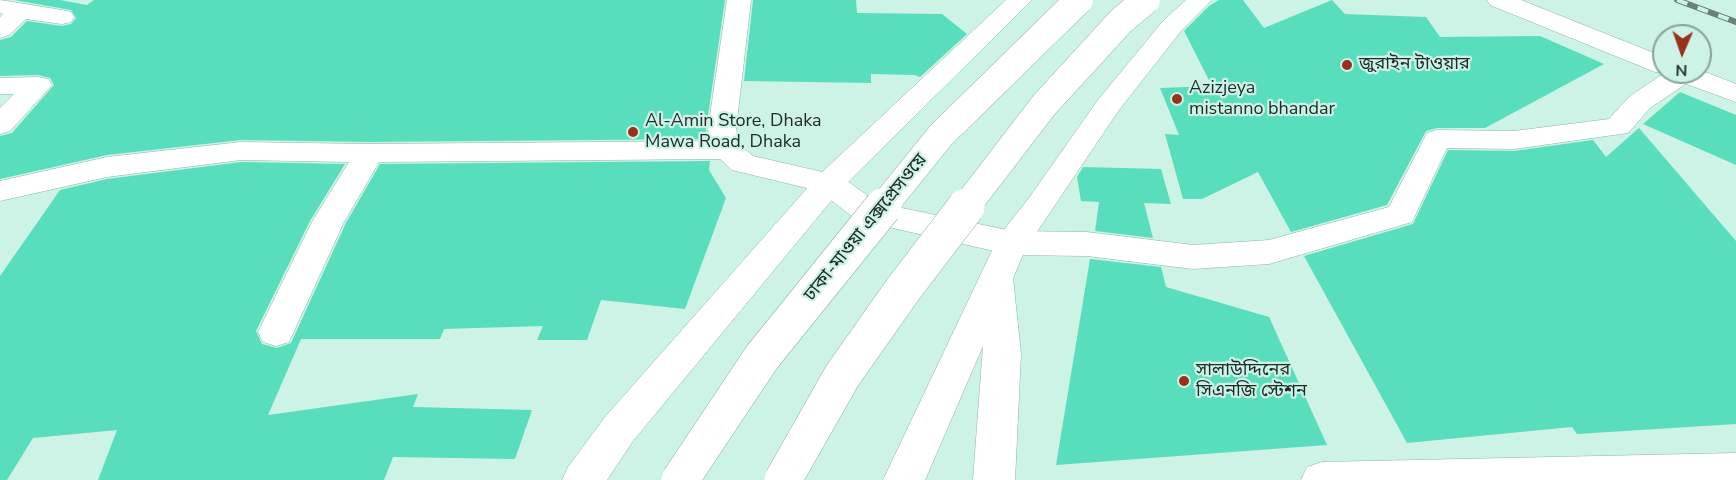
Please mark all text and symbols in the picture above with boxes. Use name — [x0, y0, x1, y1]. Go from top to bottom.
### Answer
north arrow — [1652, 24, 1712, 84]
place label: জুরাইন টাওয়ার — [1359, 54, 1470, 76]
marker: জুরাইন টাওয়ার — [1340, 58, 1354, 72]
text: N — [1675, 59, 1688, 81]
place label: Azizjeya mistanno bhandar — [1189, 78, 1335, 121]
marker: Azizjeya mistanno bhandar — [1170, 92, 1184, 106]
place label: Al-Amin Store, Dhaka Mawa Road, Dhaka — [645, 111, 822, 154]
marker: Al-Amin Store, Dhaka Mawa Road, Dhaka — [626, 125, 640, 139]
street label: ঢাকা-মাওয়া এক্সপ্রেসওয়ে — [800, 150, 932, 306]
place label: সালাউদ্দিনের সিএনজি স্টেশন — [1196, 360, 1307, 403]
marker: সালাউদ্দিনের সিএনজি স্টেশন — [1177, 374, 1191, 388]

